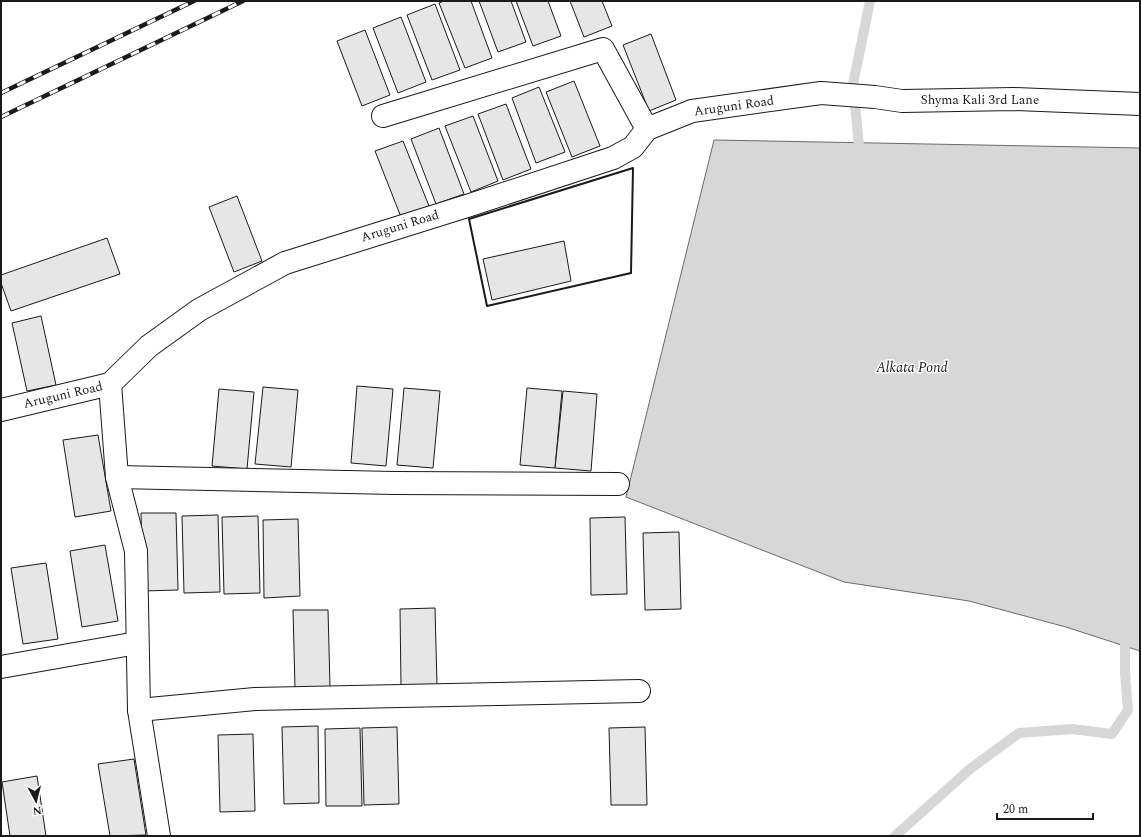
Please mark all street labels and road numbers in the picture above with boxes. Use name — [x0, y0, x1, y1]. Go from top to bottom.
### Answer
street label: Aruguni Road — [693, 90, 775, 122]
street label: Shyma Kali 3rd Lane — [921, 90, 1039, 110]
street label: Aruguni Road — [358, 205, 442, 247]
street label: Aruguni Road — [21, 376, 105, 414]

